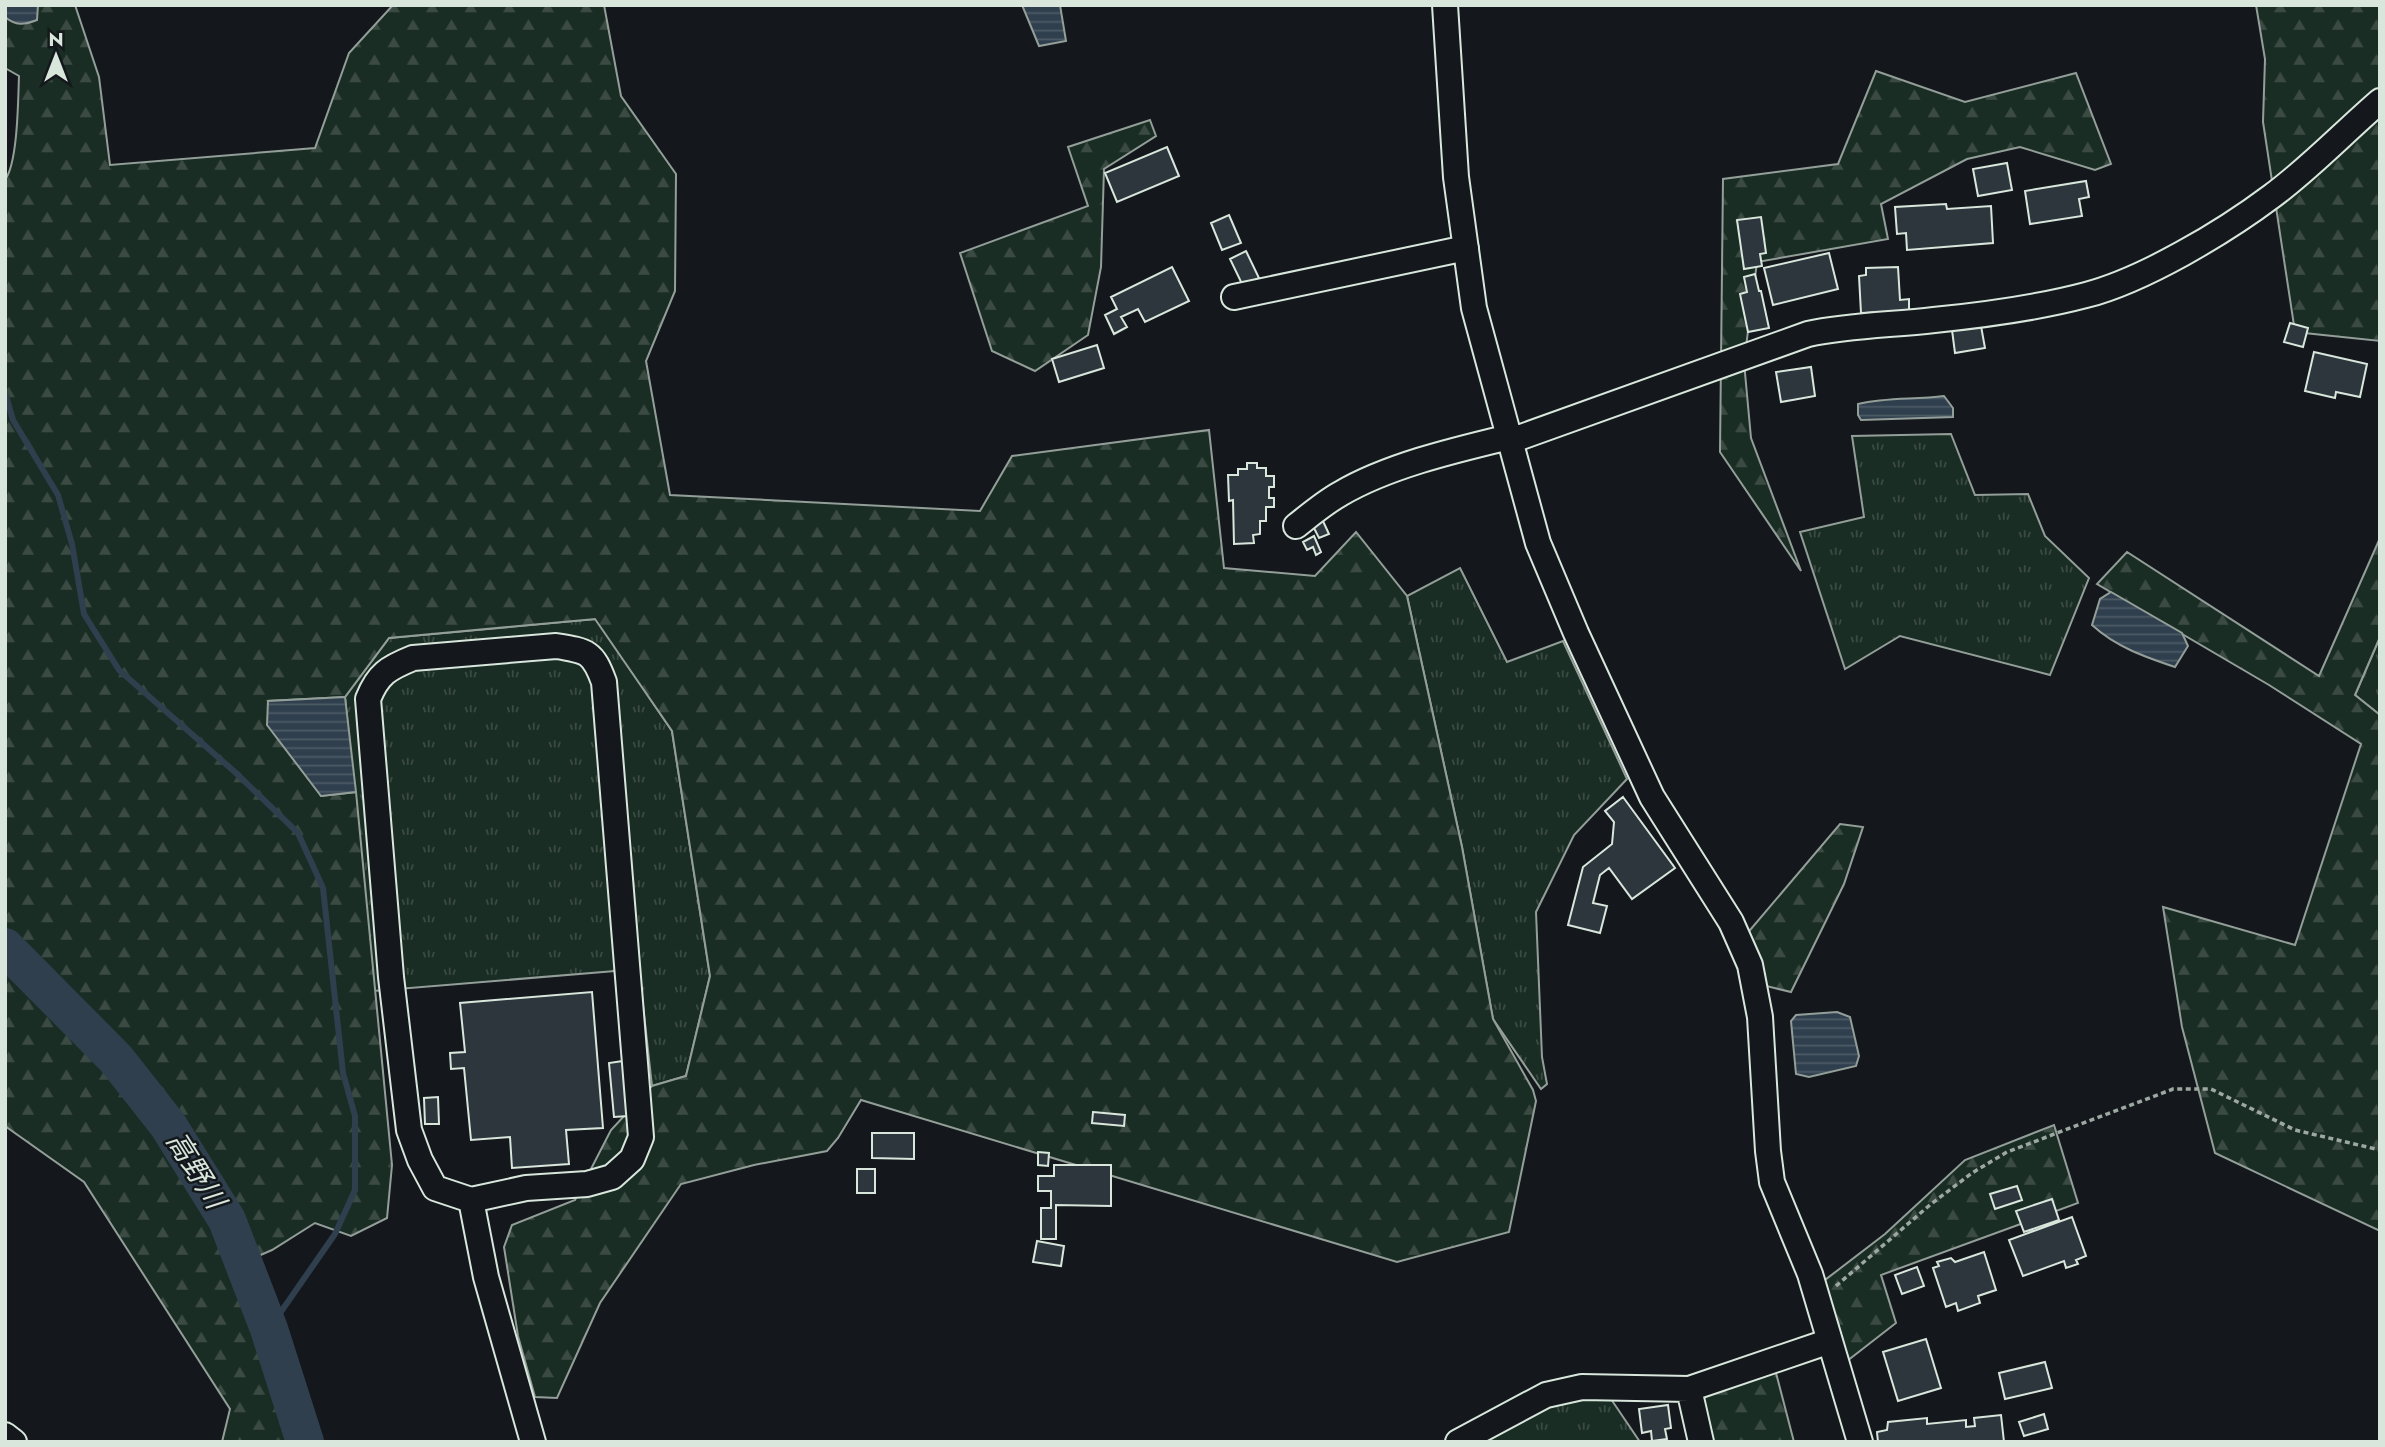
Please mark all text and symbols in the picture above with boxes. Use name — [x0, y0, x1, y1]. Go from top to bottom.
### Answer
north arrow — [21, 21, 91, 91]
text: N — [48, 26, 64, 53]
water label: 高野川 — [156, 1124, 237, 1219]

